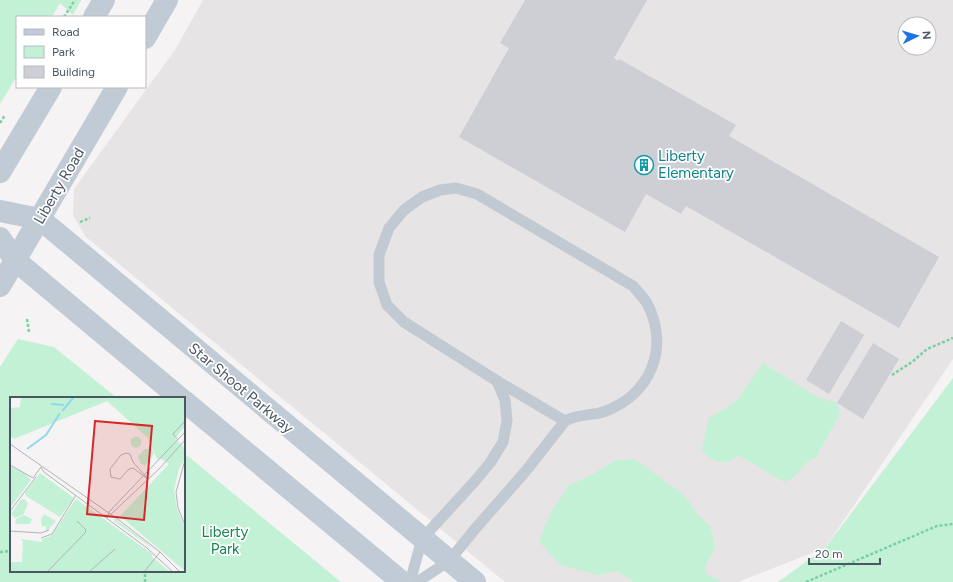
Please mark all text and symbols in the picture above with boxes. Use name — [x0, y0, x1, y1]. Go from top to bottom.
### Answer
legend — [16, 16, 146, 88]
north arrow — [897, 16, 937, 56]
text: Road — [52, 25, 80, 39]
text: N — [920, 30, 933, 40]
text: Park — [52, 45, 75, 59]
text: Building — [52, 65, 95, 79]
street label: Liberty Road — [30, 145, 88, 227]
place label: Liberty Elementary — [658, 147, 734, 182]
building icon: Liberty Elementary — [633, 154, 655, 176]
street label: Star Shoot Parkway — [185, 339, 297, 437]
inset map — [10, 397, 185, 572]
park label: Liberty Park — [202, 523, 249, 558]
scale bar — [809, 540, 880, 566]
text: 20 m — [815, 547, 843, 561]

